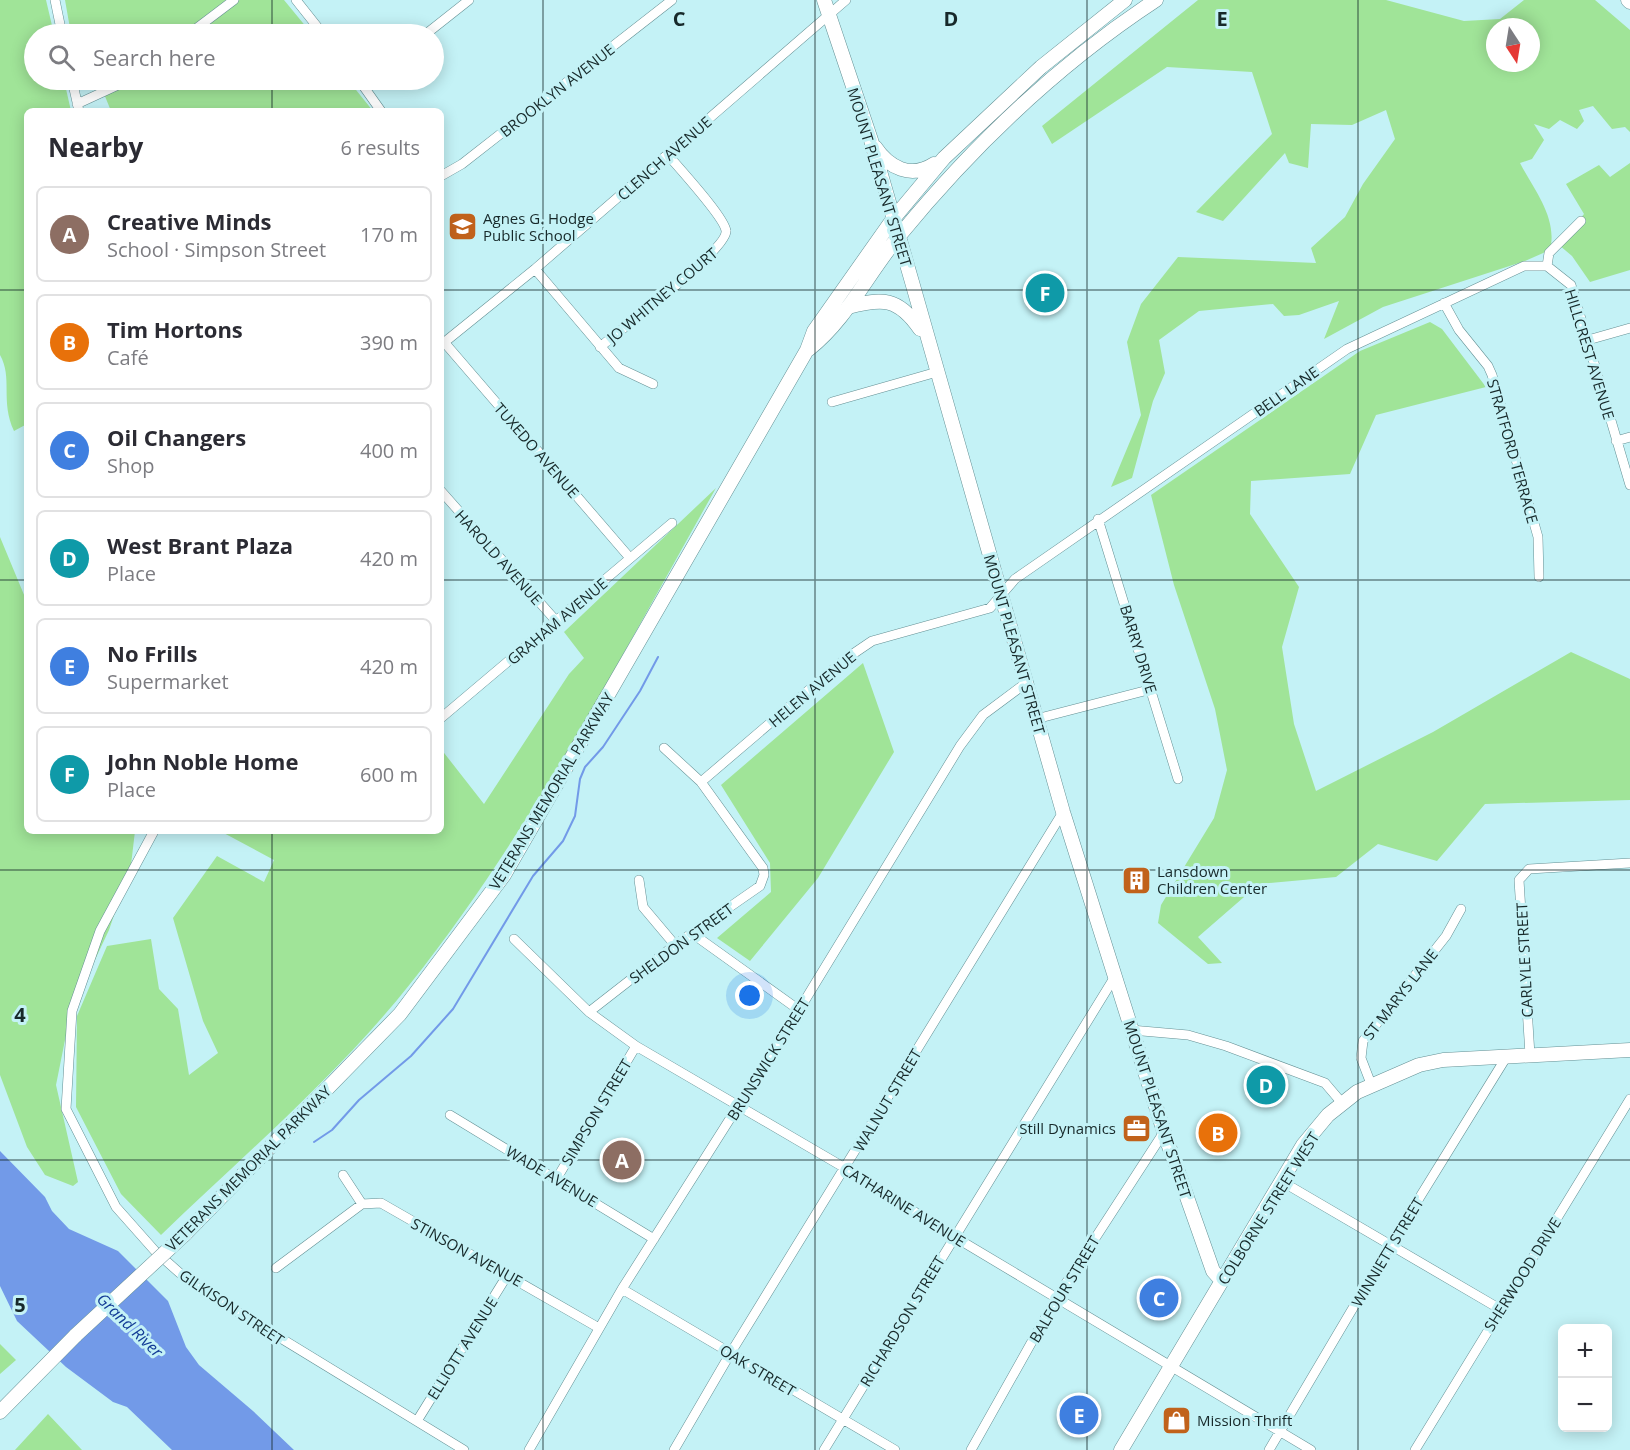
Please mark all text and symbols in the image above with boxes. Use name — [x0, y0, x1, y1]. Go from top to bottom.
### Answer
text: C — [673, 5, 686, 32]
text: D — [944, 5, 958, 32]
text: E — [1216, 5, 1228, 32]
north arrow — [1486, 18, 1540, 72]
search box — [24, 24, 444, 90]
street label: BROOKLYN AVENUE — [496, 39, 618, 141]
icon: search — [45, 41, 78, 74]
text: Search here — [93, 42, 216, 72]
street label: MOUNT PLEASANT STREET — [843, 85, 917, 270]
street label: CLENCH AVENUE — [613, 112, 715, 204]
text: Nearby — [48, 129, 143, 165]
text: 6 results — [340, 134, 420, 161]
text: Creative Minds — [107, 206, 272, 236]
place label: Agnes G. Hodge Public School — [483, 208, 594, 245]
school or university icon: Agnes G. Hodge Public School — [446, 211, 478, 243]
text: A — [63, 221, 76, 248]
text: 170 m — [360, 221, 418, 248]
text: School · Simpson Street — [107, 236, 326, 263]
street label: JO WHITNEY COURT — [601, 242, 722, 348]
pin: F — [1026, 270, 1064, 316]
street label: HILLCREST AVENUE — [1561, 286, 1619, 422]
text: Tim Hortons — [107, 314, 243, 344]
text: B — [63, 329, 76, 356]
text: 390 m — [360, 329, 418, 356]
text: Café — [107, 344, 149, 371]
street label: BELL LANE — [1250, 361, 1322, 421]
street label: STRATFORD TERRACE — [1483, 376, 1543, 526]
street label: TUXEDO AVENUE — [490, 398, 584, 502]
text: Oil Changers — [107, 422, 246, 452]
text: C — [63, 437, 76, 464]
text: 400 m — [360, 437, 418, 464]
text: Shop — [107, 452, 155, 479]
street label: HAROLD AVENUE — [451, 505, 547, 609]
text: West Brant Plaza — [107, 530, 293, 560]
text: D — [62, 545, 77, 572]
text: 420 m — [360, 545, 418, 572]
street label: MOUNT PLEASANT STREET — [980, 552, 1050, 737]
text: Place — [107, 560, 156, 587]
street label: GRAHAM AVENUE — [503, 573, 611, 669]
street label: BARRY DRIVE — [1116, 602, 1162, 696]
text: No Frills — [107, 638, 197, 668]
street label: HELEN AVENUE — [764, 647, 860, 731]
text: E — [64, 653, 75, 680]
text: 420 m — [360, 653, 418, 680]
text: Supermarket — [107, 668, 229, 695]
street label: VETERANS MEMORIAL PARKWAY — [484, 688, 618, 893]
text: John Noble Home — [107, 746, 298, 776]
text: F — [64, 761, 75, 788]
text: 600 m — [360, 761, 418, 788]
text: Place — [107, 776, 156, 803]
place label: Lansdown Children Center — [1157, 861, 1267, 898]
building icon: Lansdown Children Center — [1120, 864, 1152, 896]
street label: SHELDON STREET — [625, 898, 738, 987]
street label: CARLYLE STREET — [1511, 901, 1537, 1018]
street label: ST MARYS LANE — [1358, 944, 1442, 1044]
your location — [735, 981, 764, 1010]
street label: BRUNSWICK STREET — [722, 993, 814, 1124]
text: 4 — [14, 1001, 26, 1028]
street label: MOUNT PLEASANT STREET — [1120, 1017, 1196, 1201]
street label: WALNUT STREET — [848, 1044, 926, 1155]
street label: SIMPSON STREET — [556, 1054, 636, 1169]
pin: D — [1246, 1062, 1286, 1108]
street label: VETERANS MEMORIAL PARKWAY — [161, 1080, 336, 1255]
pin: B — [1198, 1110, 1238, 1156]
office icon: Still Dynamics — [1121, 1112, 1153, 1144]
place label: Still Dynamics — [1019, 1118, 1116, 1138]
street label: COLBORNE STREET WEST — [1214, 1128, 1322, 1288]
pin: A — [602, 1138, 642, 1182]
street label: WADE AVENUE — [502, 1141, 602, 1211]
street label: CATHARINE AVENUE — [838, 1159, 970, 1251]
street label: WINNIETT STREET — [1346, 1193, 1428, 1310]
street label: STINSON AVENUE — [408, 1213, 526, 1291]
street label: SHERWOOD DRIVE — [1479, 1213, 1565, 1335]
street label: BALFOUR STREET — [1024, 1231, 1104, 1346]
street label: RICHARDSON STREET — [855, 1251, 949, 1390]
street label: GILKISON STREET — [176, 1265, 289, 1350]
pin: C — [1140, 1276, 1178, 1320]
water label: Grand River — [92, 1288, 168, 1362]
text: 5 — [14, 1291, 26, 1318]
street label: ELLIOTT AVENUE — [422, 1293, 502, 1403]
map controls — [1558, 1324, 1612, 1432]
button: + — [1558, 1324, 1612, 1378]
street label: OAK STREET — [716, 1340, 800, 1401]
button: − — [1558, 1378, 1612, 1432]
pin: E — [1060, 1392, 1098, 1438]
shop icon: Mission Thrift — [1160, 1404, 1192, 1436]
place label: Mission Thrift — [1197, 1410, 1292, 1430]

